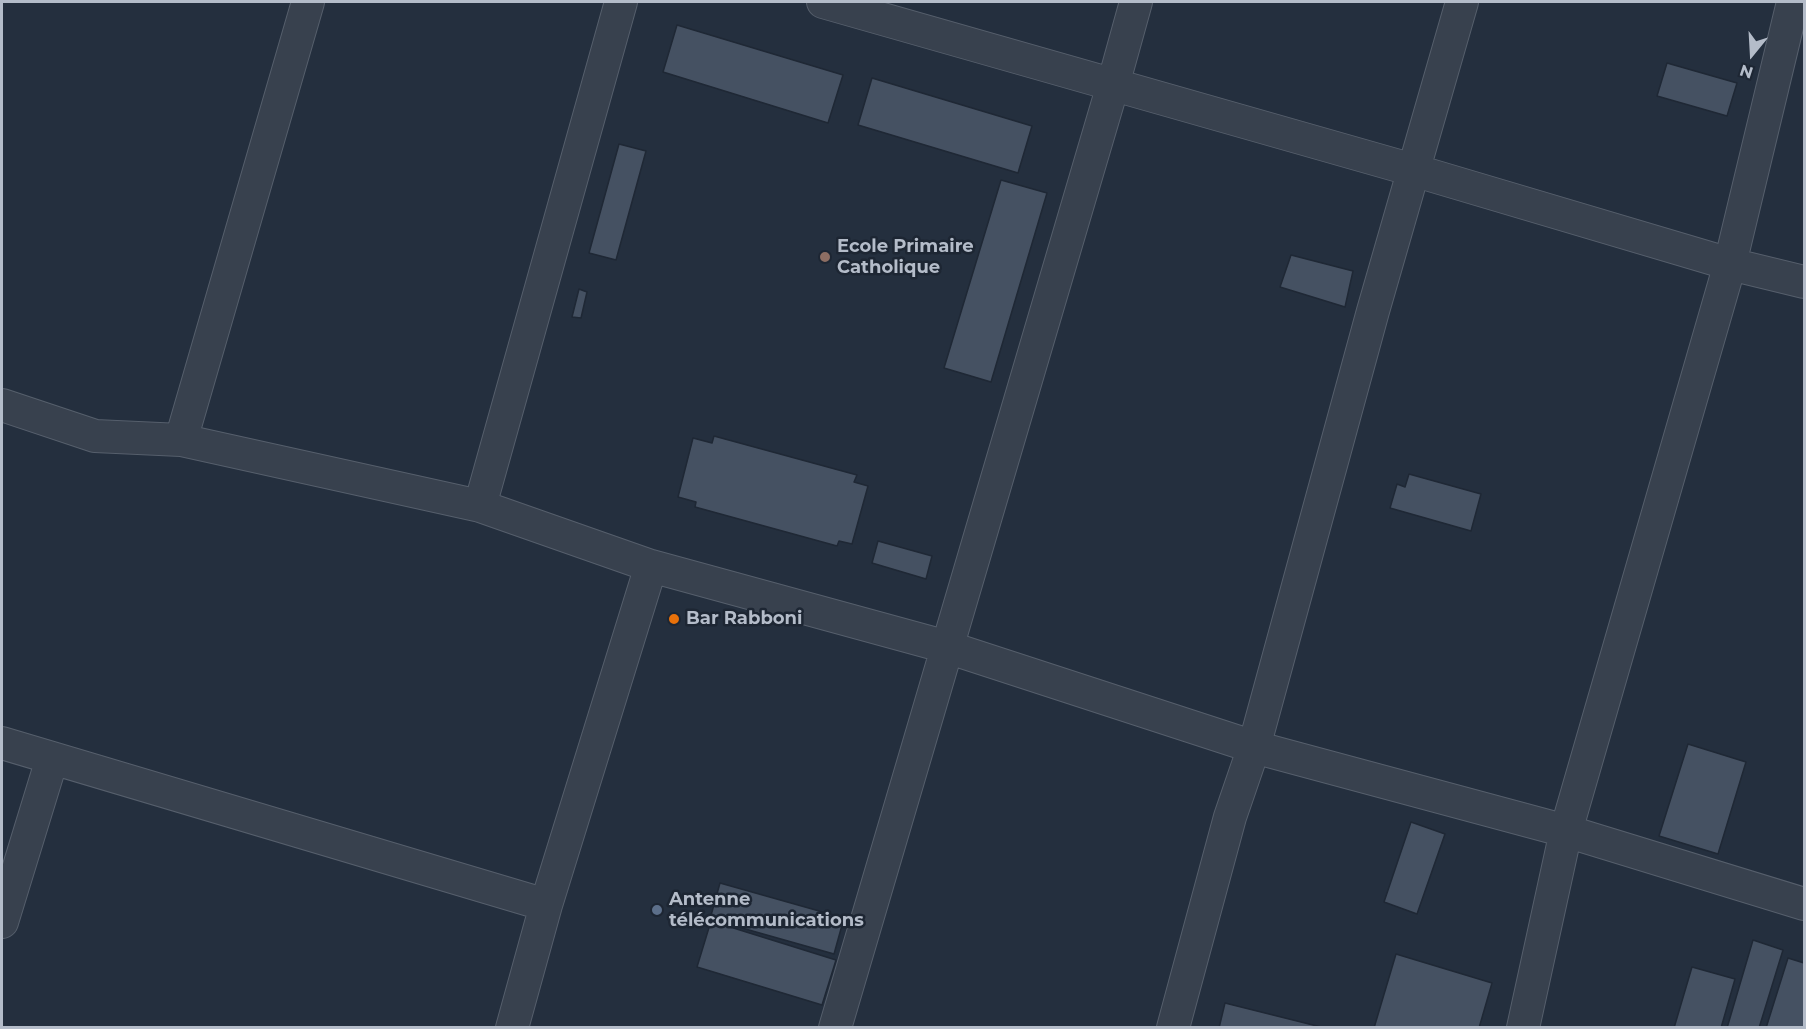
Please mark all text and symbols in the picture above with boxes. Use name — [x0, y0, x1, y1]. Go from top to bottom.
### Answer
north arrow — [1722, 24, 1782, 84]
text: N — [1737, 61, 1755, 83]
place label: Ecole Primaire Catholique — [837, 236, 974, 278]
marker: Ecole Primaire Catholique — [818, 250, 832, 264]
place label: Bar Rabboni — [686, 608, 802, 630]
marker: Bar Rabboni — [667, 612, 681, 626]
place label: Antenne télécommunications — [669, 889, 864, 932]
marker: Antenne télécommunications — [650, 903, 664, 917]

